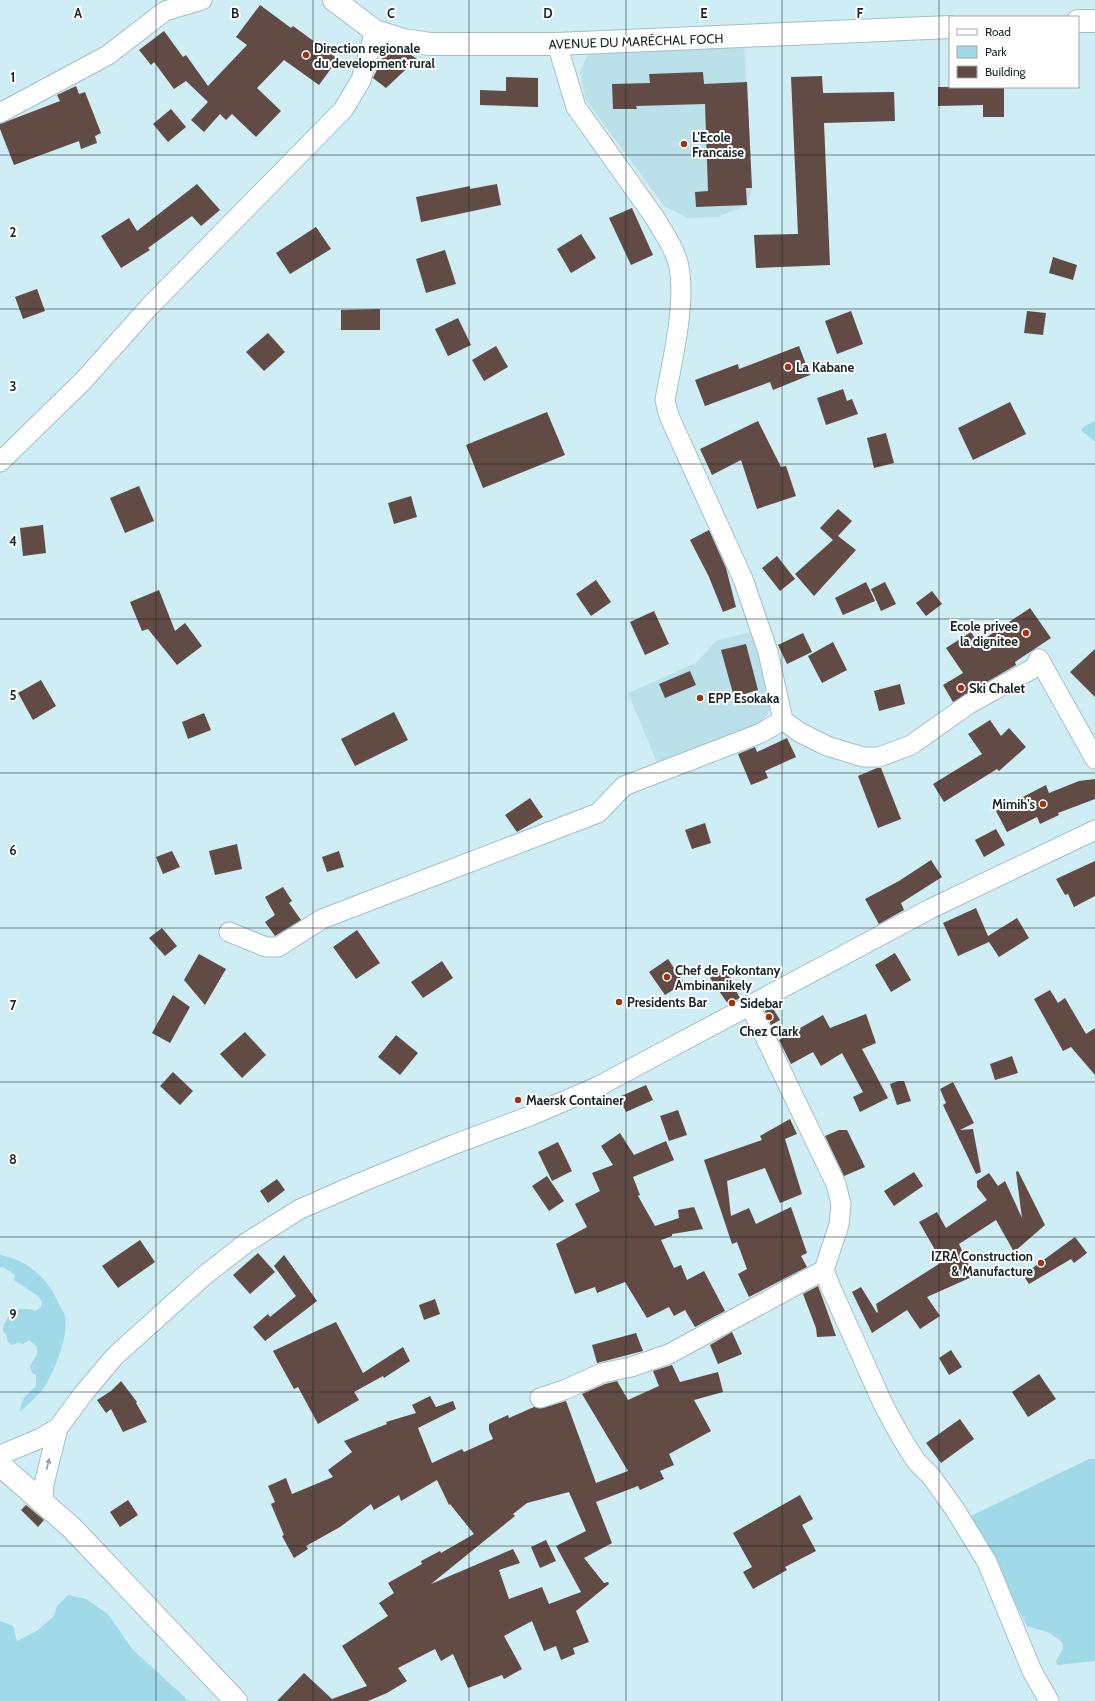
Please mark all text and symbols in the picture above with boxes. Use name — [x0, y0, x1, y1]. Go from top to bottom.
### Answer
text: A — [74, 5, 83, 21]
text: B — [231, 5, 239, 21]
text: C — [387, 5, 395, 21]
text: D — [543, 5, 553, 21]
text: E — [700, 5, 708, 21]
text: F — [857, 5, 864, 21]
legend — [949, 16, 1079, 88]
text: Road — [985, 24, 1011, 39]
street label: AVENUE DU MARÉCHAL FOCH — [548, 29, 724, 52]
place label: Direction regionale du development rural — [314, 40, 435, 71]
text: Park — [985, 44, 1007, 59]
marker: Direction regionale du development rural — [301, 50, 311, 60]
text: Building — [985, 64, 1027, 79]
text: 1 — [11, 69, 15, 85]
place label: L'Ecole Francaise — [692, 129, 744, 160]
marker: L'Ecole Francaise — [679, 139, 689, 149]
text: 2 — [10, 224, 17, 240]
place label: La Kabane — [796, 359, 855, 375]
marker: La Kabane — [783, 362, 793, 372]
text: 3 — [9, 378, 17, 394]
text: 4 — [9, 533, 17, 549]
place label: Ecole privee la dignitee — [950, 618, 1018, 649]
marker: Ecole privee la dignitee — [1021, 628, 1031, 638]
place label: Ski Chalet — [969, 680, 1025, 696]
marker: Ski Chalet — [956, 683, 966, 693]
text: 5 — [10, 687, 17, 703]
place label: EPP Esokaka — [708, 690, 780, 706]
marker: EPP Esokaka — [695, 693, 705, 703]
place label: Mimih's — [992, 796, 1035, 812]
marker: Mimih's — [1038, 799, 1048, 809]
text: 6 — [9, 842, 17, 858]
place label: Chef de Fokontany Ambinanikely — [675, 962, 780, 993]
marker: Chef de Fokontany Ambinanikely — [662, 972, 672, 982]
place label: Presidents Bar — [627, 994, 708, 1010]
place label: Sidebar — [740, 995, 784, 1011]
text: 7 — [10, 997, 17, 1013]
marker: Presidents Bar — [614, 997, 624, 1007]
marker: Sidebar — [727, 998, 737, 1008]
marker: Chez Clark — [764, 1012, 774, 1022]
place label: Chez Clark — [739, 1023, 799, 1039]
place label: Maersk Container — [526, 1092, 624, 1108]
marker: Maersk Container — [513, 1095, 523, 1105]
text: 8 — [9, 1151, 17, 1167]
place label: IZRA Construction & Manufacture — [931, 1248, 1033, 1279]
marker: IZRA Construction & Manufacture — [1036, 1258, 1046, 1268]
text: 9 — [9, 1306, 17, 1322]
one-way arrow — [46, 1458, 52, 1470]

